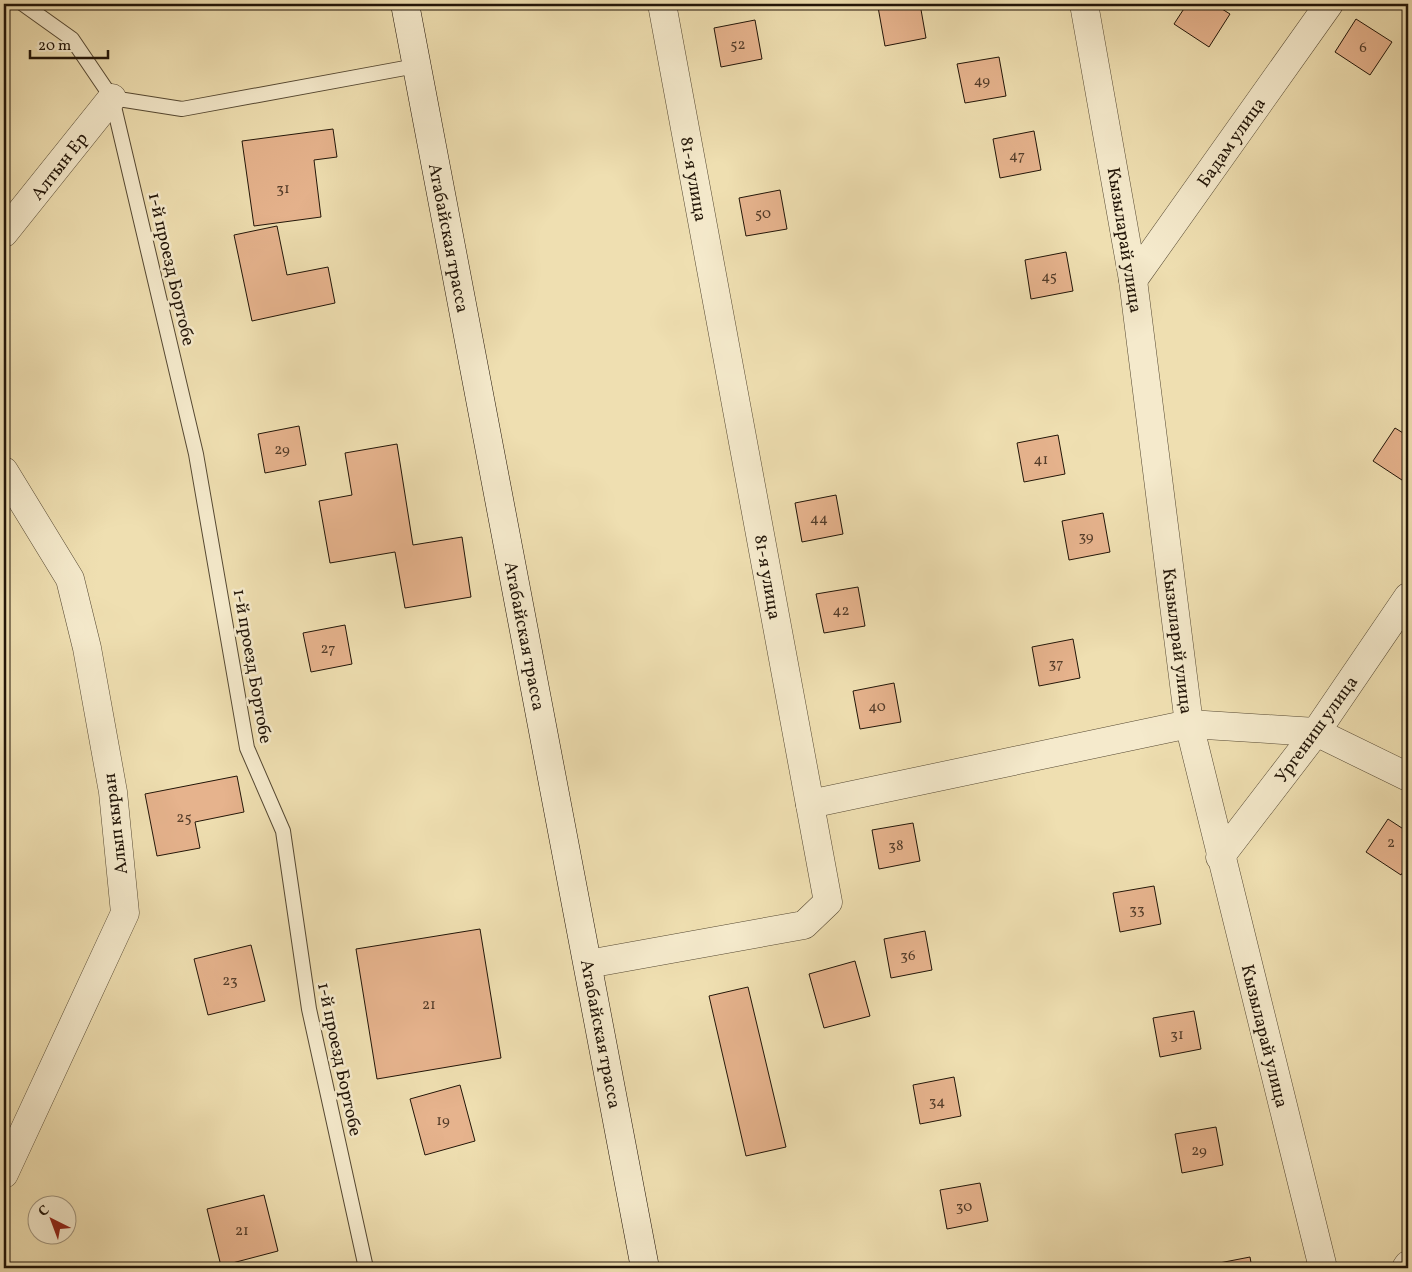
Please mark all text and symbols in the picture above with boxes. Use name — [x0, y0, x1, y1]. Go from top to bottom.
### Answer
scale bar — [30, 28, 108, 60]
house number: 52 — [730, 35, 746, 56]
text: 20 m — [38, 36, 71, 57]
house number: 6 — [1359, 38, 1367, 59]
house number: 49 — [974, 71, 990, 92]
street label: Бадам улица — [1192, 93, 1273, 193]
street label: Алтын Ер — [26, 128, 95, 206]
street label: 81-я улица — [673, 135, 712, 224]
house number: 47 — [1009, 146, 1025, 167]
street label: Атабайская трасса — [421, 161, 474, 315]
street label: Кызыларай улица — [1100, 166, 1147, 315]
house number: 31 — [276, 179, 290, 200]
street label: 1-й проезд Бортобе — [141, 190, 200, 348]
house number: 50 — [755, 204, 771, 225]
house number: 45 — [1041, 267, 1057, 288]
house number: 29 — [274, 440, 290, 461]
house number: 41 — [1034, 450, 1048, 471]
house number: 44 — [810, 509, 828, 530]
house number: 39 — [1078, 527, 1094, 548]
street label: 81-я улица — [747, 533, 786, 622]
street label: Атабайская трасса — [497, 559, 550, 713]
street label: Кызыларай улица — [1155, 567, 1198, 716]
street label: 1-й проезд Бортобе — [226, 587, 277, 746]
house number: 42 — [832, 601, 850, 622]
house number: 27 — [321, 639, 335, 660]
house number: 37 — [1049, 654, 1063, 675]
street label: Ургениш улица — [1270, 671, 1365, 789]
house number: 40 — [868, 697, 886, 718]
street label: Алып кыран — [98, 772, 135, 876]
house number: 25 — [176, 808, 192, 829]
house number: 2 — [1387, 833, 1395, 854]
house number: 38 — [888, 836, 904, 857]
house number: 33 — [1129, 900, 1145, 921]
house number: 36 — [900, 946, 916, 967]
street label: Атабайская трасса — [573, 957, 626, 1111]
street label: Кызыларай улица — [1234, 962, 1293, 1111]
house number: 23 — [222, 971, 238, 992]
street label: 1-й проезд Бортобе — [310, 980, 367, 1138]
house number: 21 — [422, 995, 436, 1016]
house number: 31 — [1170, 1025, 1184, 1046]
house number: 34 — [929, 1092, 945, 1113]
house number: 19 — [436, 1111, 450, 1132]
house number: 29 — [1191, 1141, 1207, 1162]
north arrow — [28, 1194, 78, 1244]
house number: 30 — [956, 1197, 972, 1218]
text: С — [35, 1201, 54, 1222]
house number: 21 — [235, 1221, 249, 1242]

